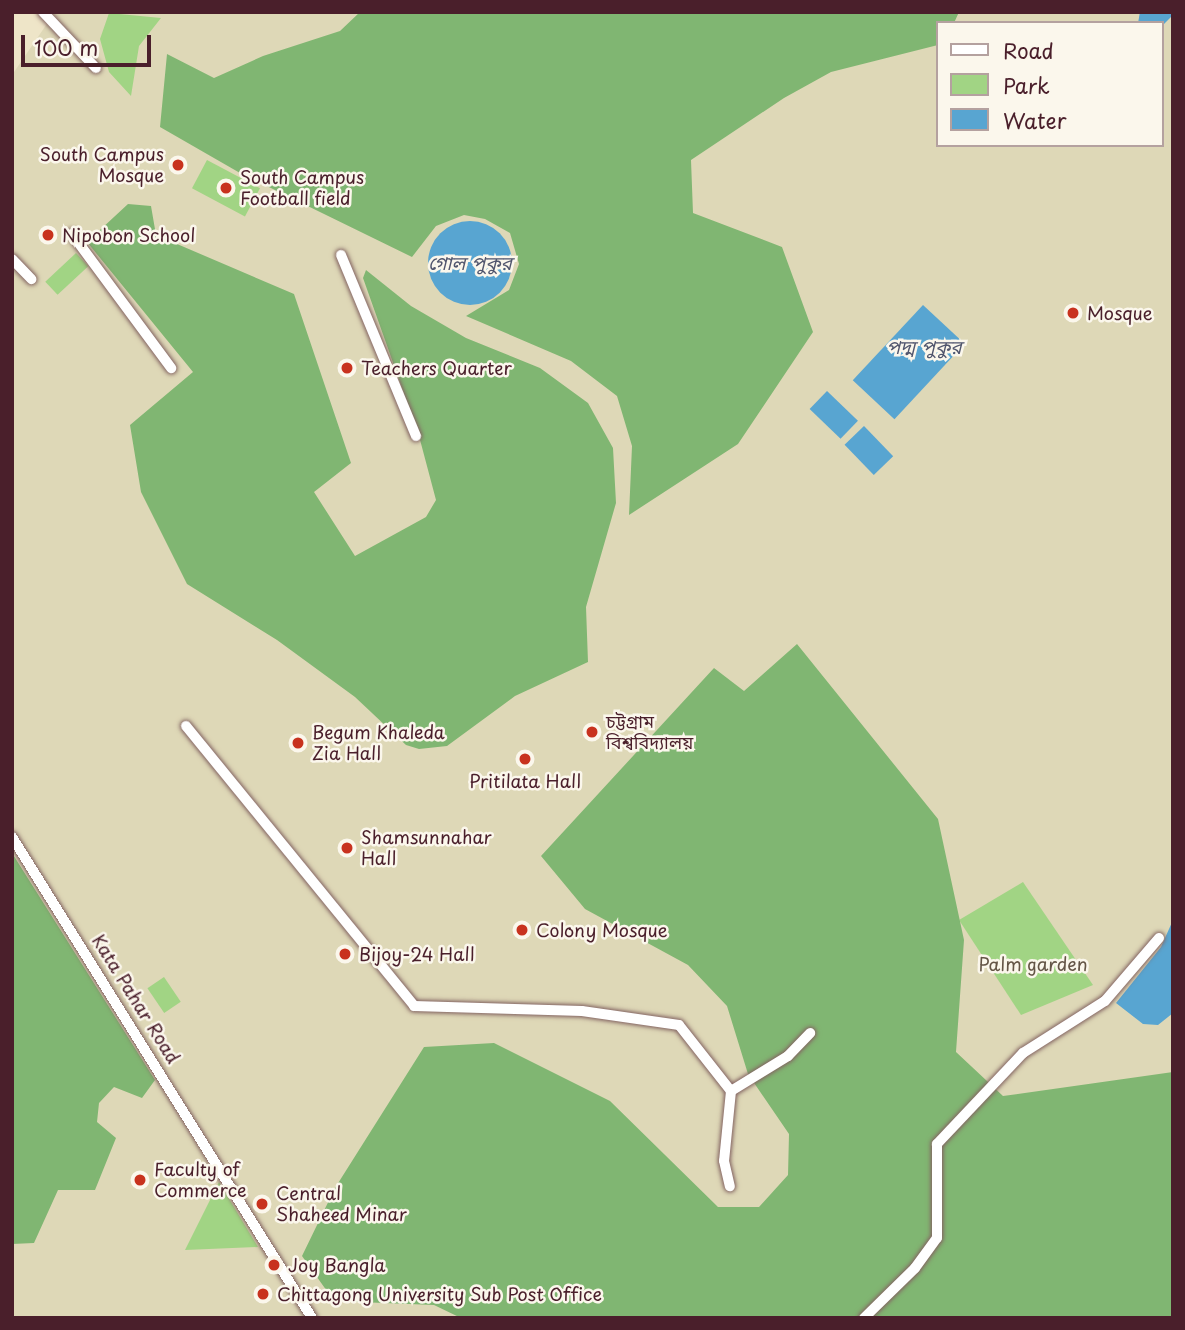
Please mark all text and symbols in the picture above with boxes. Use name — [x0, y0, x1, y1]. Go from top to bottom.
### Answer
scale bar — [24, 21, 154, 65]
legend — [936, 21, 1164, 147]
text: 100 m — [34, 31, 98, 63]
text: Road — [1003, 34, 1054, 66]
text: Park — [1003, 69, 1050, 101]
text: Water — [1003, 104, 1066, 136]
place label: South Campus Mosque — [38, 144, 164, 186]
marker: South Campus Mosque — [170, 157, 186, 173]
place label: South Campus Football field — [240, 167, 366, 210]
marker: South Campus Football field — [218, 180, 234, 196]
place label: Nipobon School — [62, 224, 196, 246]
marker: Nipobon School — [40, 227, 56, 243]
water label: গোল পুকুর — [428, 252, 512, 274]
place label: Mosque — [1087, 302, 1153, 324]
marker: Mosque — [1065, 305, 1081, 321]
water label: পদ্ম পুকুর — [886, 336, 962, 358]
place label: Teachers Quarter — [361, 357, 513, 379]
marker: Teachers Quarter — [339, 360, 355, 376]
place label: চট্টগ্রাম বিশ্ববিদ্যালয় — [606, 711, 693, 754]
place label: Begum Khaleda Zia Hall — [312, 722, 445, 764]
marker: চট্টগ্রাম বিশ্ববিদ্যালয় — [584, 724, 600, 740]
marker: Begum Khaleda Zia Hall — [290, 735, 306, 751]
marker: Pritilata Hall — [517, 751, 533, 767]
place label: Pritilata Hall — [469, 770, 581, 792]
place label: Shamsunnahar Hall — [361, 827, 492, 870]
marker: Shamsunnahar Hall — [339, 840, 355, 856]
place label: Colony Mosque — [536, 919, 666, 941]
marker: Colony Mosque — [514, 922, 530, 938]
street label: Kata Pahar Road — [88, 931, 184, 1067]
place label: Bijoy-24 Hall — [359, 943, 475, 965]
marker: Bijoy-24 Hall — [337, 946, 353, 962]
park label: Palm garden — [979, 953, 1087, 975]
place label: Faculty of Commerce — [154, 1159, 247, 1202]
marker: Faculty of Commerce — [132, 1172, 148, 1188]
place label: Central Shaheed Minar — [276, 1183, 408, 1226]
marker: Central Shaheed Minar — [254, 1196, 270, 1212]
place label: Joy Bangla — [288, 1254, 387, 1276]
marker: Joy Bangla — [266, 1257, 282, 1273]
place label: Chittagong University Sub Post Office — [277, 1283, 602, 1305]
marker: Chittagong University Sub Post Office — [255, 1286, 271, 1302]

